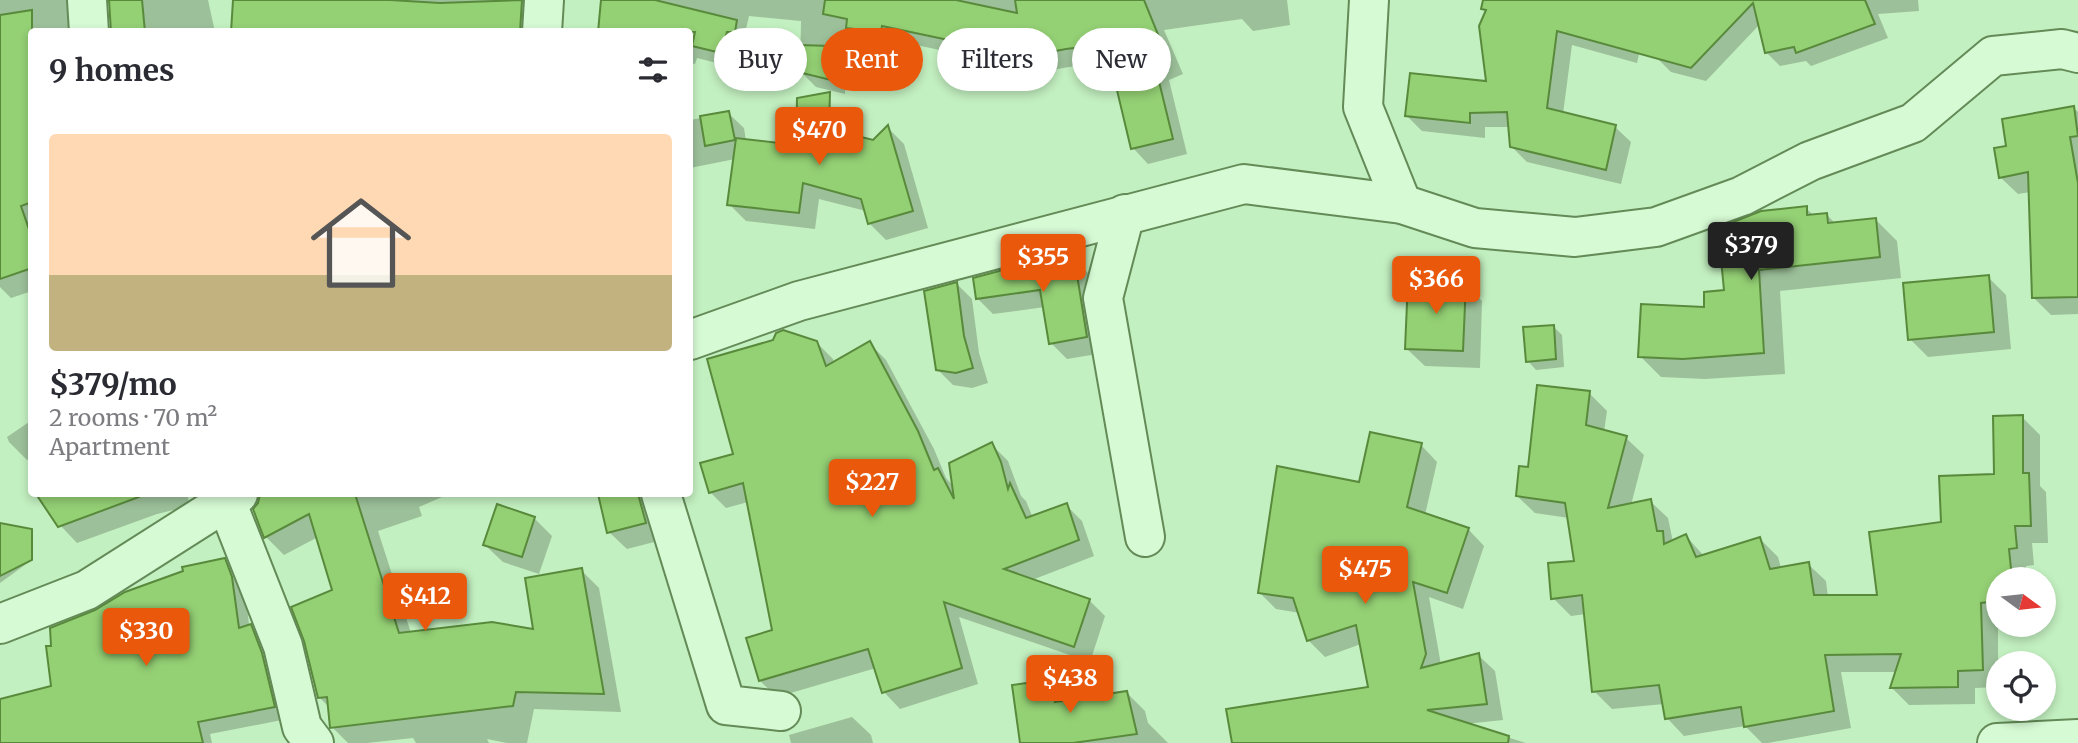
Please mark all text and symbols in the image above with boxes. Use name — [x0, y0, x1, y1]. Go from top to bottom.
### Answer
chip: Buy — [714, 28, 807, 91]
chip: Rent — [821, 28, 923, 91]
chip: Filters — [937, 28, 1058, 91]
chip: New — [1072, 28, 1171, 91]
text: 9 homes — [49, 51, 175, 89]
icon: filters — [634, 51, 672, 89]
pin: $470 — [778, 108, 860, 167]
text: $470 — [791, 115, 847, 144]
icon: home — [298, 180, 424, 306]
pin: $379 — [1710, 222, 1792, 282]
text: $379 — [1724, 230, 1778, 259]
pin: $355 — [1002, 234, 1084, 294]
text: $355 — [1017, 242, 1069, 271]
pin: $366 — [1395, 256, 1477, 316]
text: $366 — [1408, 264, 1464, 293]
text: $379/mo — [49, 365, 177, 403]
text: 2 rooms · 70 m² — [49, 403, 217, 432]
text: Apartment — [49, 432, 170, 461]
pin: $227 — [831, 460, 913, 519]
text: $227 — [845, 467, 899, 496]
pin: $475 — [1324, 546, 1406, 606]
text: $475 — [1338, 554, 1392, 583]
north arrow — [1986, 567, 2056, 637]
map controls — [1986, 567, 2056, 721]
pin: $412 — [384, 574, 466, 633]
text: $412 — [399, 581, 451, 610]
pin: $330 — [105, 608, 187, 668]
text: $330 — [119, 616, 173, 645]
button: locate — [1986, 651, 2056, 721]
pin: $438 — [1029, 656, 1111, 715]
text: $438 — [1042, 663, 1098, 692]

